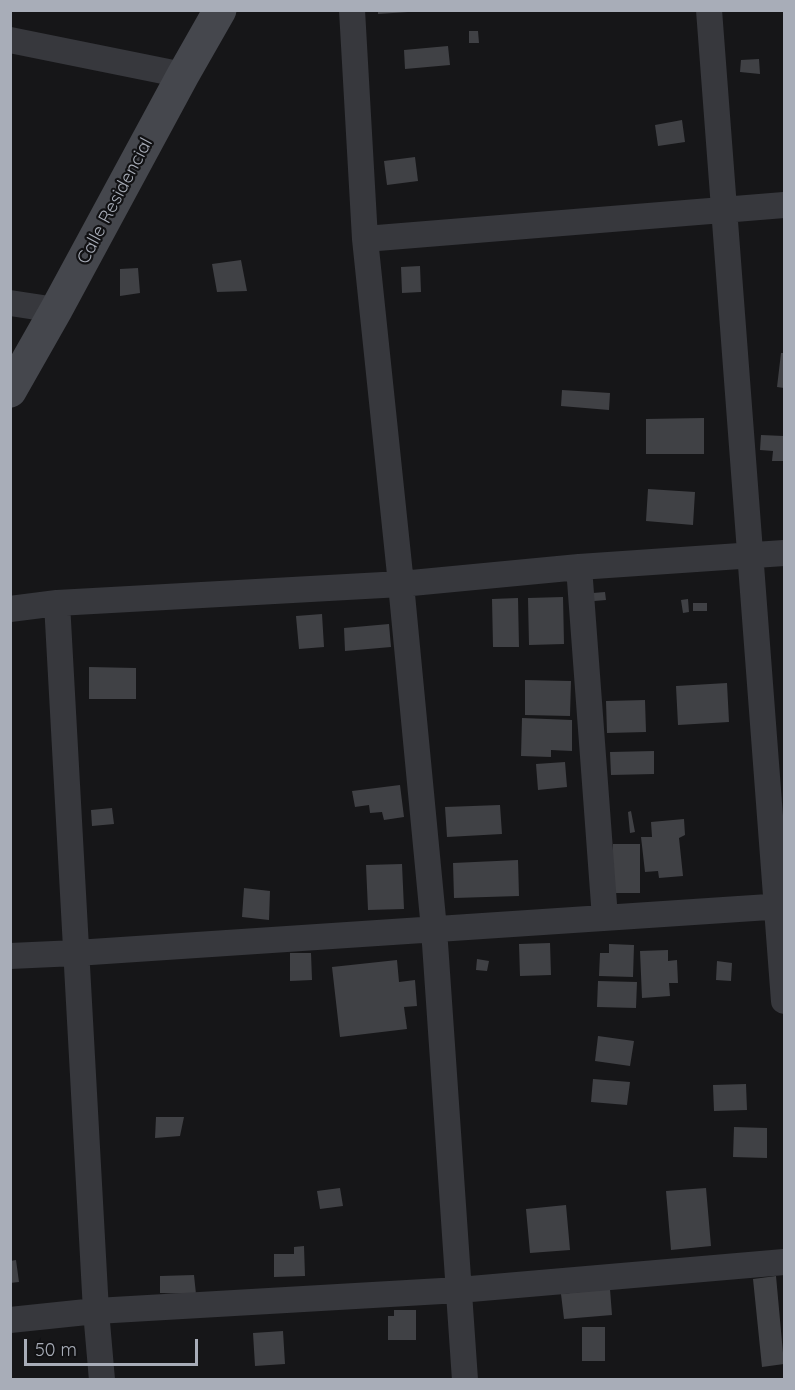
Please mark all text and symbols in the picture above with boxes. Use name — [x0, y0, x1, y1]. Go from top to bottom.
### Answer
street label: Calle Residencial — [73, 134, 157, 268]
scale bar — [27, 1327, 201, 1365]
text: 50 m — [35, 1338, 77, 1361]

